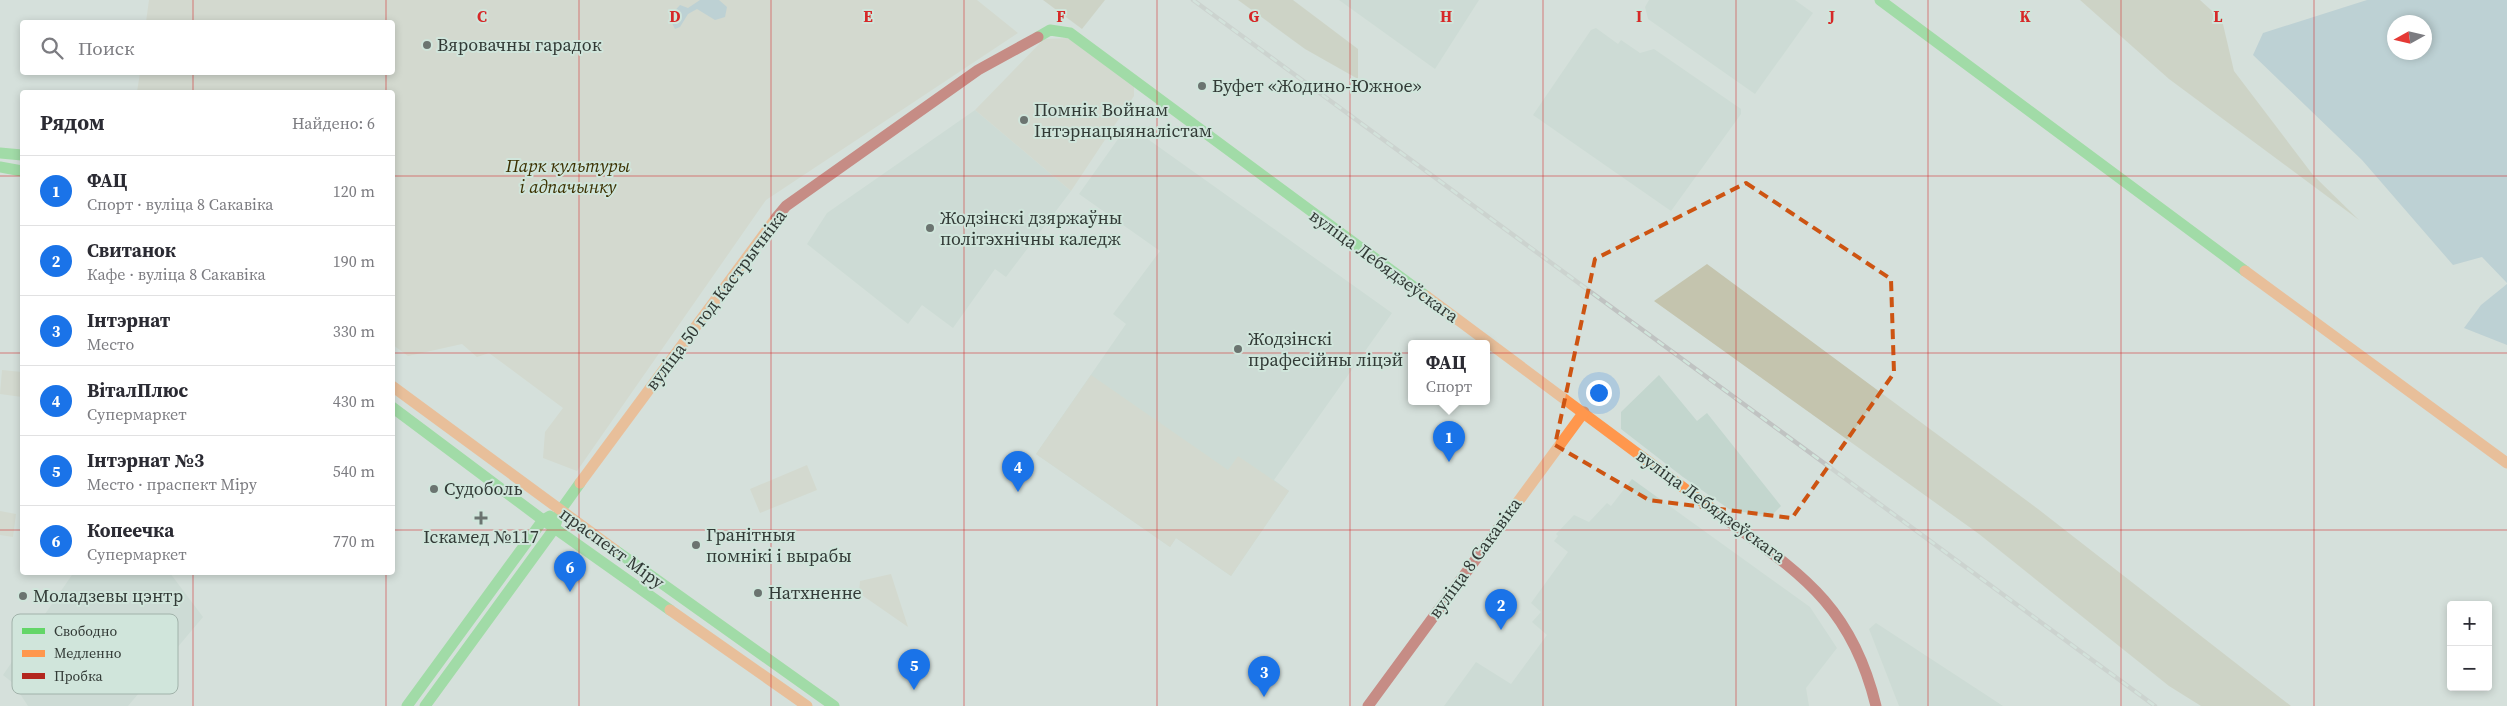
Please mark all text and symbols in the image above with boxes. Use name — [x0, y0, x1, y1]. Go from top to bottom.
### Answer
text: C — [477, 5, 487, 27]
text: D — [669, 5, 681, 27]
text: E — [863, 5, 873, 27]
text: F — [1056, 5, 1066, 27]
text: G — [1249, 5, 1260, 27]
text: H — [1440, 5, 1452, 27]
text: I — [1636, 5, 1642, 27]
text: J — [1828, 5, 1835, 27]
text: K — [2019, 5, 2031, 27]
text: L — [2213, 5, 2223, 27]
north arrow — [2387, 15, 2432, 60]
search box — [20, 20, 395, 75]
place label: Вяровачны гарадок — [437, 32, 602, 57]
icon: search — [38, 34, 66, 62]
text: Поиск — [78, 35, 135, 61]
marker: Вяровачны гарадок — [421, 39, 433, 51]
place label: Буфет «Жодино-Южное» — [1212, 73, 1422, 98]
marker: Буфет «Жодино-Южное» — [1196, 80, 1208, 92]
place label: Помнік Войнам Інтэрнацыяналістам — [1034, 97, 1212, 143]
text: Рядом — [40, 108, 105, 137]
text: Найдено: 6 — [292, 112, 375, 134]
marker: Помнік Войнам Інтэрнацыяналістам — [1018, 114, 1030, 126]
park label: Парк культуры і адпачынку — [505, 153, 631, 199]
text: ФАЦ — [87, 167, 127, 193]
text: 1 — [52, 180, 60, 202]
text: 120 m — [333, 180, 375, 202]
text: Спорт · вуліца 8 Сакавіка — [87, 193, 273, 215]
street label: вуліца 50 год Кастрычніка — [639, 203, 793, 395]
street label: вуліца Лебядзеўскага — [1305, 203, 1465, 329]
place label: Жодзінскі дзяржаўны політэхнічны каледж — [940, 205, 1122, 251]
marker: Жодзінскі дзяржаўны політэхнічны каледж — [924, 222, 936, 234]
text: Свитанок — [87, 237, 176, 263]
text: 2 — [52, 250, 60, 272]
text: 190 m — [333, 250, 375, 272]
text: Кафе · вуліца 8 Сакавіка — [87, 263, 266, 285]
text: Інтэрнат — [87, 307, 170, 333]
text: 3 — [52, 320, 60, 342]
text: 330 m — [333, 320, 375, 342]
place label: Жодзінскі прафесійны ліцэй — [1248, 326, 1403, 372]
text: Место — [87, 333, 134, 355]
popup — [1408, 340, 1490, 405]
marker: Жодзінскі прафесійны ліцэй — [1232, 343, 1244, 355]
text: ФАЦ — [1426, 349, 1466, 375]
text: Спорт — [1426, 375, 1472, 397]
text: ВіталПлюс — [87, 377, 188, 403]
your location — [1586, 380, 1612, 406]
text: 4 — [52, 390, 60, 412]
text: 430 m — [333, 390, 375, 412]
text: Супермаркет — [87, 403, 187, 425]
pin: 1 — [1433, 421, 1465, 462]
street label: вуліца Лебядзеўскага — [1632, 443, 1792, 569]
text: Інтэрнат №3 — [87, 447, 204, 473]
pin: 4 — [1002, 451, 1034, 492]
text: 5 — [52, 460, 60, 482]
text: 540 m — [333, 460, 375, 482]
text: Место · праспект Міру — [87, 473, 257, 495]
place label: Судоболь — [444, 476, 523, 501]
marker: Судоболь — [428, 483, 440, 495]
street label: вуліца 8 Сакавіка — [1422, 492, 1527, 623]
street label: праспект Міру — [555, 501, 671, 595]
marker: Іскамед №117 — [475, 512, 487, 524]
text: Копеечка — [87, 517, 174, 543]
place label: Гранітныя помнікі і вырабы — [706, 522, 852, 568]
place label: Іскамед №117 — [423, 524, 539, 549]
text: 6 — [52, 530, 60, 552]
text: 770 m — [333, 530, 375, 552]
marker: Гранітныя помнікі і вырабы — [690, 539, 702, 551]
text: Супермаркет — [87, 543, 187, 565]
pin: 6 — [554, 551, 586, 592]
place label: Натхненне — [768, 580, 862, 605]
place label: Моладзевы цэнтр — [33, 583, 183, 608]
marker: Натхненне — [752, 587, 764, 599]
pin: 2 — [1485, 589, 1517, 630]
marker: Моладзевы цэнтр — [17, 590, 29, 602]
map controls — [2447, 601, 2492, 691]
button: + — [2447, 601, 2492, 646]
legend — [12, 614, 178, 694]
text: Свободно — [54, 621, 117, 641]
text: Медленно — [54, 643, 122, 663]
button: − — [2447, 646, 2492, 691]
pin: 5 — [898, 649, 930, 690]
pin: 3 — [1248, 656, 1280, 697]
text: Пробка — [54, 666, 103, 686]

